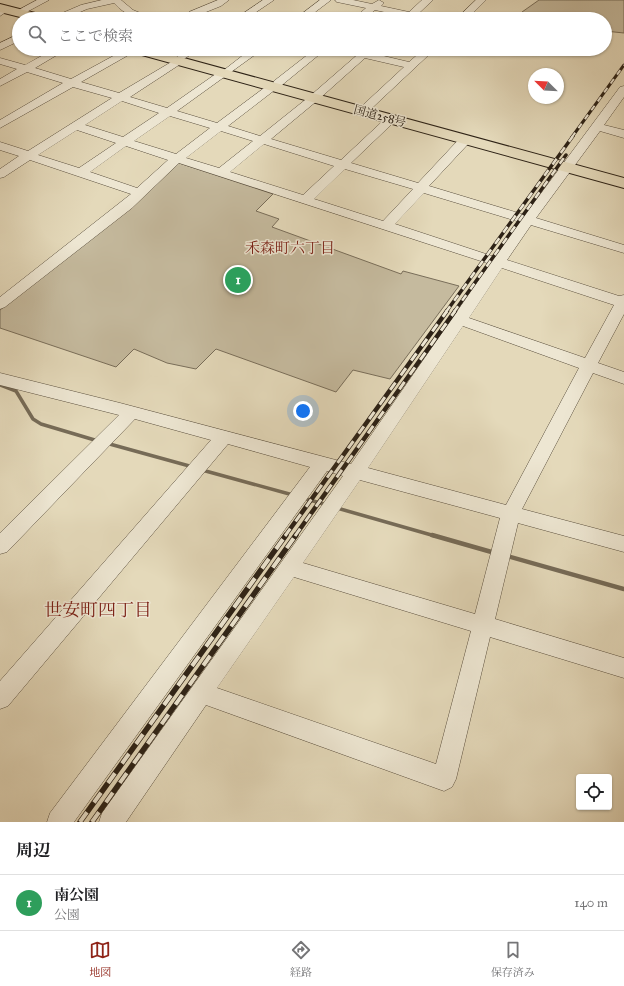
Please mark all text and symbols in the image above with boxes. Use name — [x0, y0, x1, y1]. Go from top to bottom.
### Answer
search box — [12, 12, 612, 56]
icon: search — [26, 23, 48, 45]
text: ここで検索 — [58, 27, 133, 45]
north arrow — [528, 68, 564, 104]
street label: 国道258号 — [352, 102, 408, 130]
district label: 禾森町六丁目 — [245, 239, 335, 257]
pin: 1 — [225, 265, 251, 295]
your location — [293, 401, 313, 421]
district label: 世安町四丁目 — [44, 599, 152, 621]
map controls — [576, 774, 612, 810]
button: locate — [576, 774, 612, 810]
text: 周辺 — [16, 840, 50, 861]
text: 南公園 — [54, 886, 99, 904]
text: 1 — [26, 895, 32, 911]
text: 140 m — [574, 895, 608, 911]
text: 公園 — [54, 907, 80, 923]
tab: 地図 — [89, 939, 111, 979]
tab: 経路 — [290, 939, 312, 979]
tab: 保存済み — [491, 939, 535, 979]

